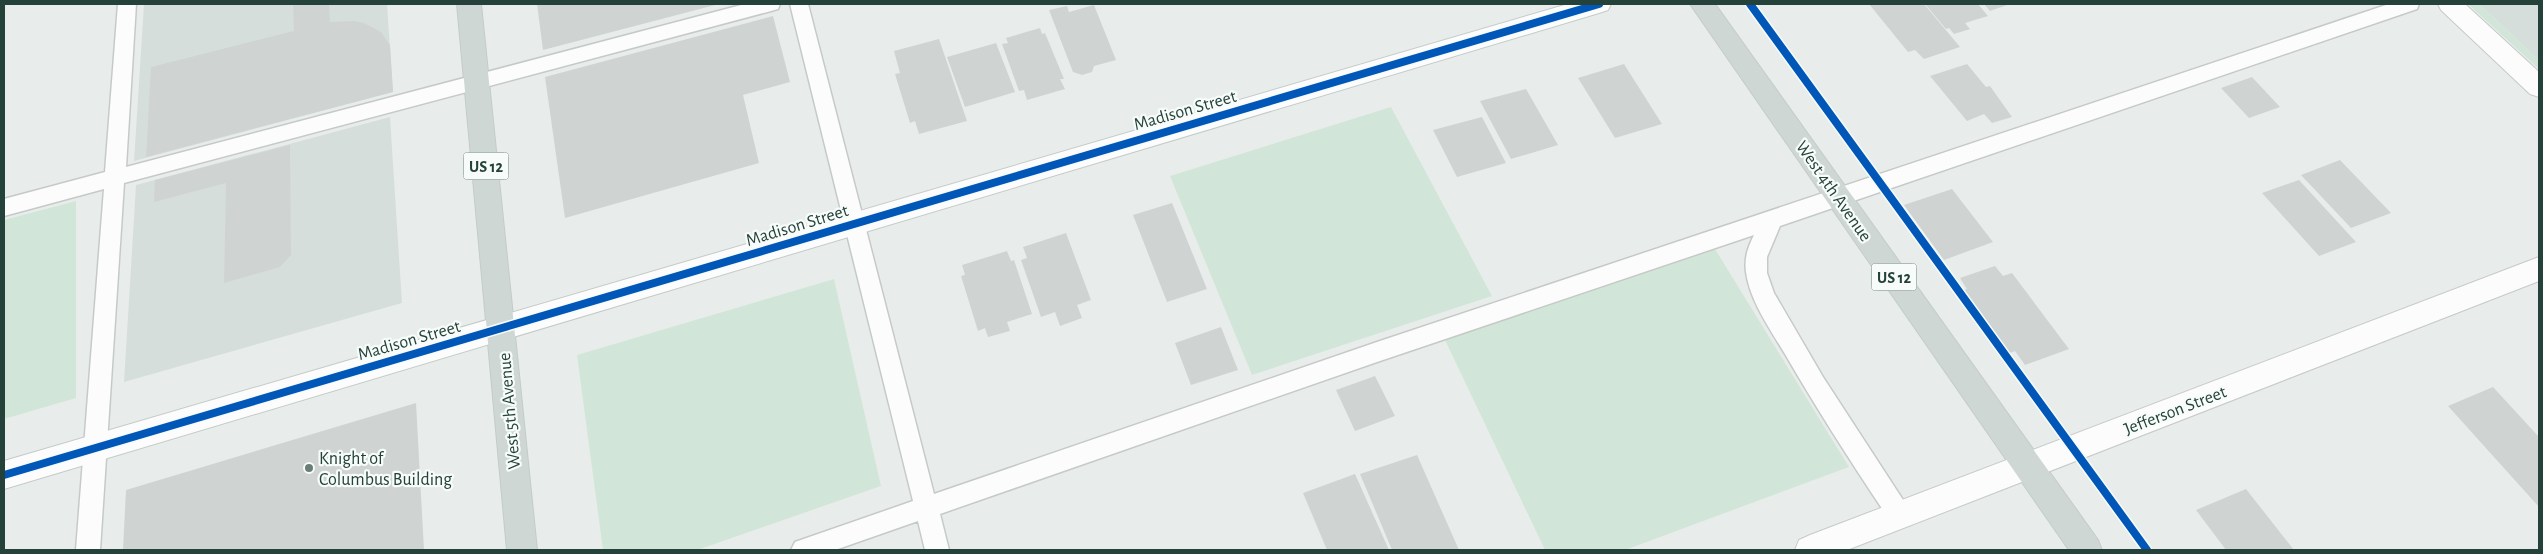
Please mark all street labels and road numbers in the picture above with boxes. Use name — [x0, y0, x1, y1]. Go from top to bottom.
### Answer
street label: Madison Street — [1132, 88, 1239, 134]
street label: West 4th Avenue — [1792, 138, 1874, 245]
road number: US 12 — [464, 153, 508, 180]
street label: Madison Street — [744, 202, 851, 250]
road number: US 12 — [1872, 264, 1916, 290]
street label: Madison Street — [356, 318, 463, 364]
street label: West 5th Avenue — [496, 352, 524, 470]
street label: Jefferson Street — [2122, 383, 2229, 439]

